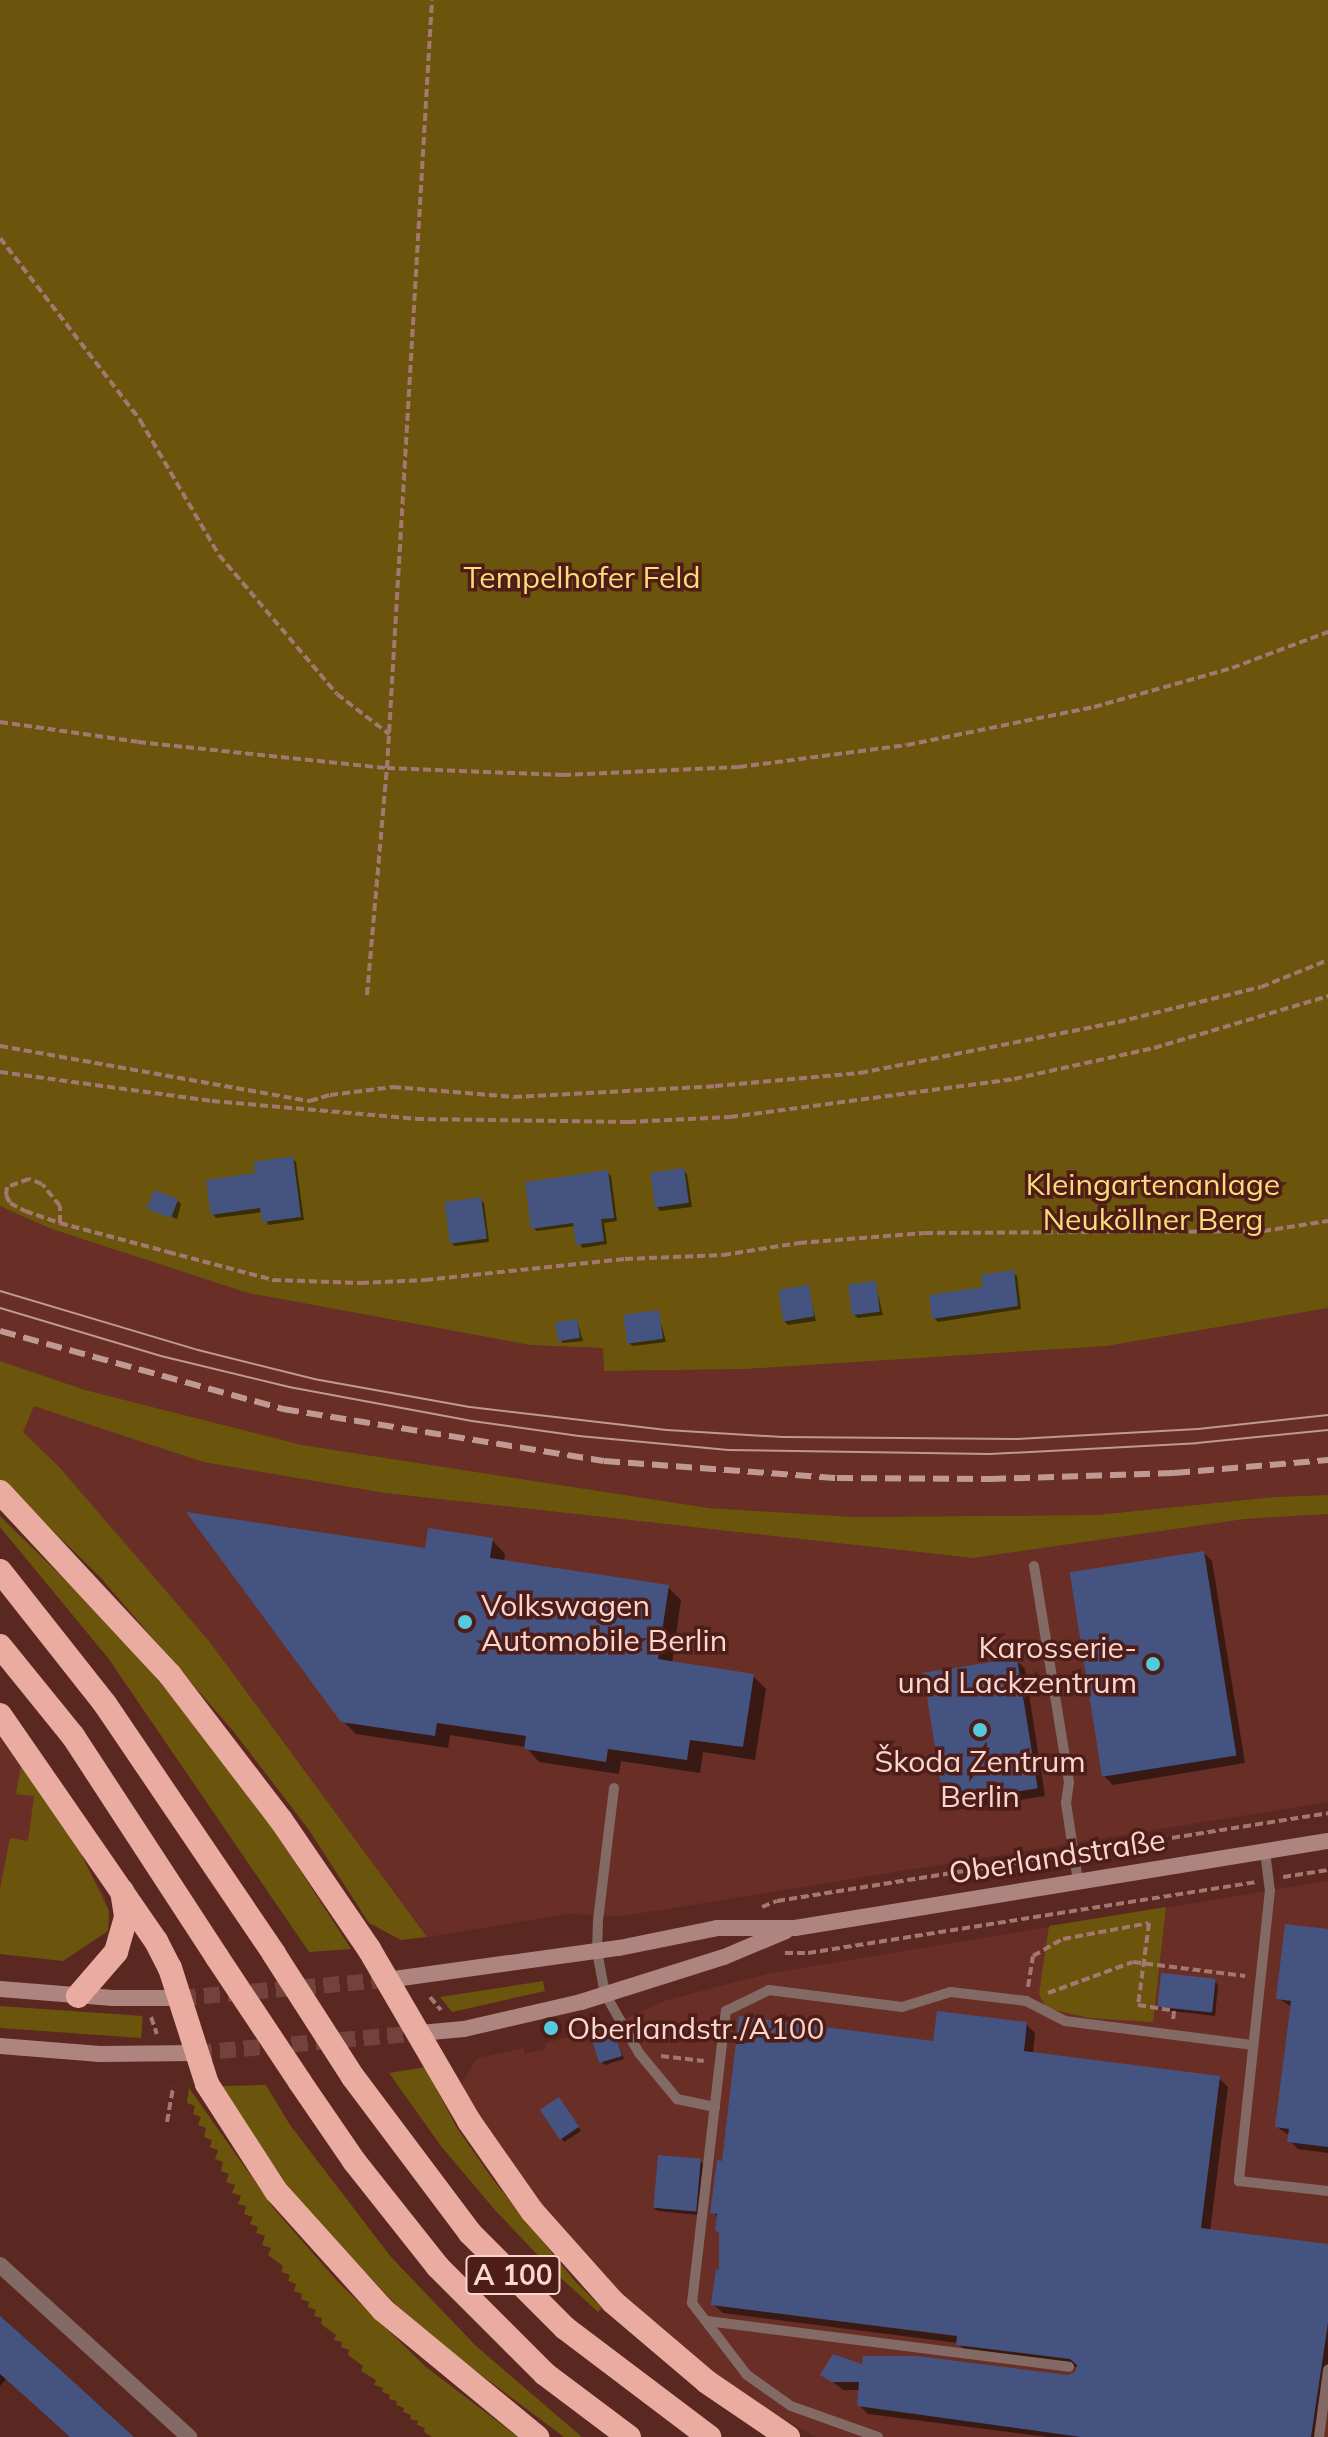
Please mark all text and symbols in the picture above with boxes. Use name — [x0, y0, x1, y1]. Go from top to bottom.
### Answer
park label: Tempelhofer Feld — [463, 559, 701, 595]
park label: Kleingartenanlage Neuköllner Berg — [1026, 1166, 1280, 1236]
place label: Volkswagen Automobile Berlin — [481, 1587, 727, 1658]
marker: Volkswagen Automobile Berlin — [456, 1613, 474, 1631]
place label: Karosserie- und Lackzentrum — [898, 1629, 1137, 1700]
marker: Karosserie- und Lackzentrum — [1144, 1655, 1162, 1673]
marker: Škoda Zentrum Berlin — [971, 1721, 989, 1739]
place label: Škoda Zentrum Berlin — [874, 1743, 1086, 1814]
street label: Oberlandstraße — [946, 1821, 1168, 1891]
place label: Oberlandstr./A100 — [567, 2010, 824, 2046]
marker: Oberlandstr./A100 — [542, 2019, 560, 2037]
road number: A 100 — [465, 2251, 561, 2299]

